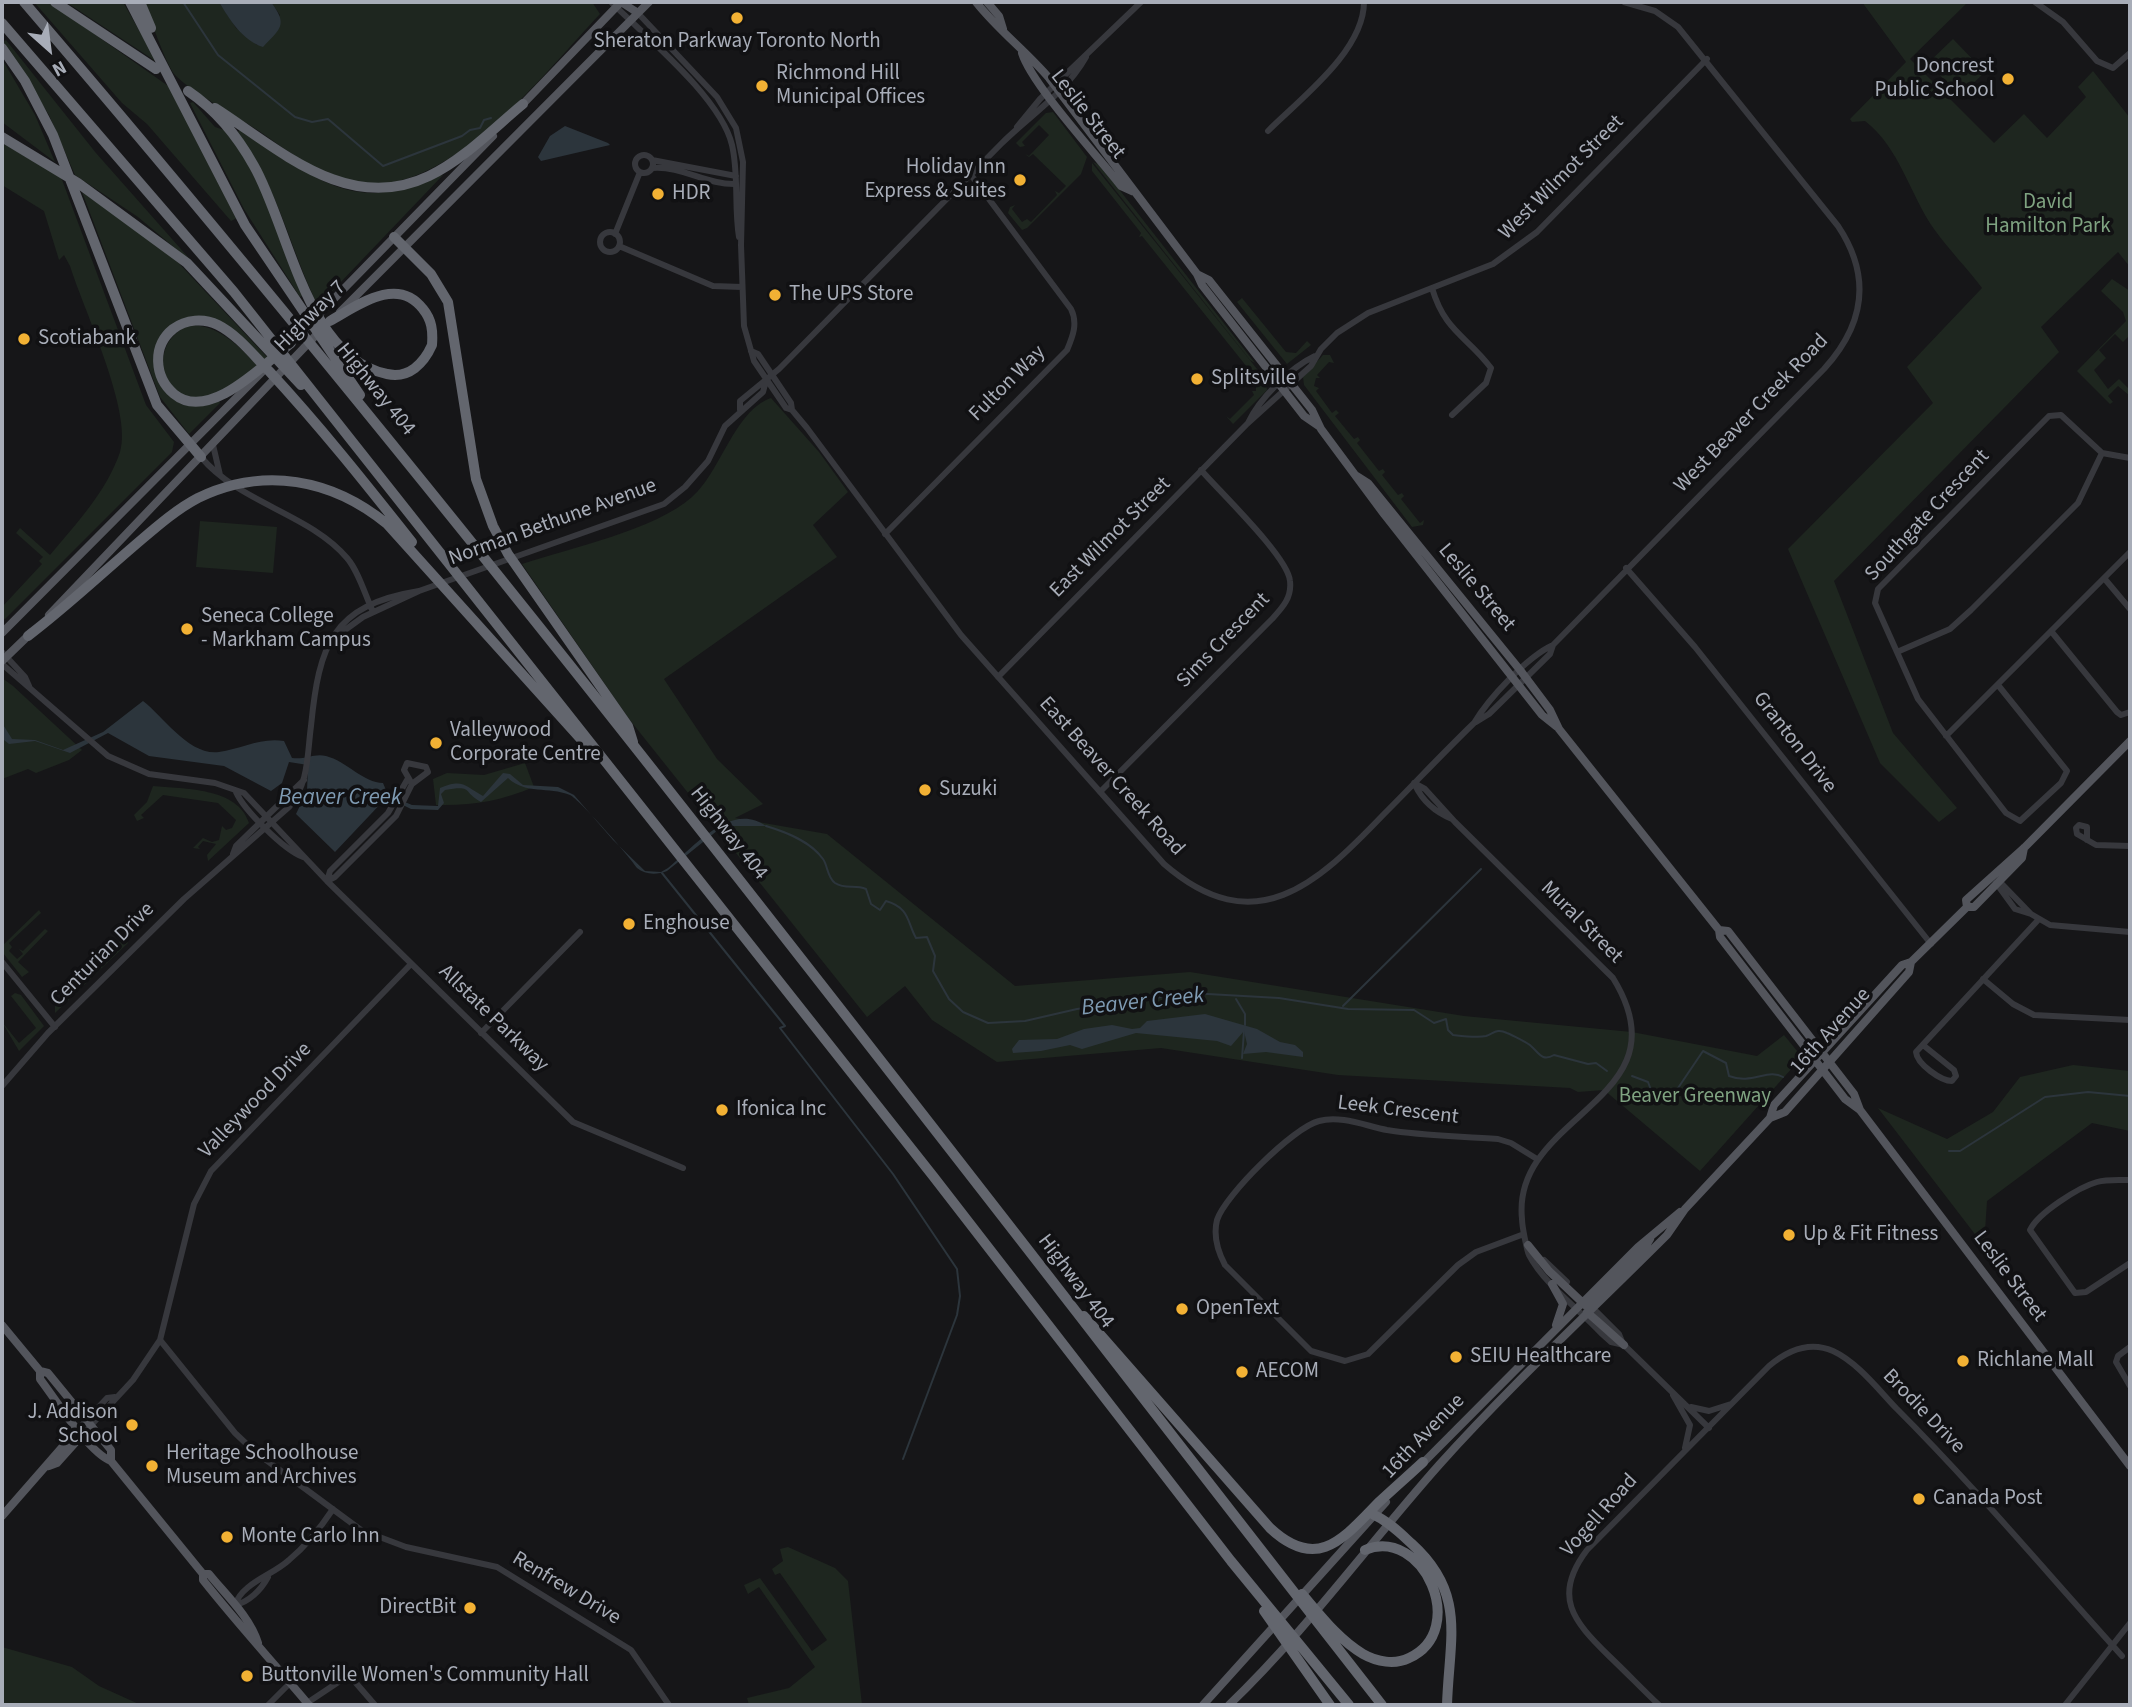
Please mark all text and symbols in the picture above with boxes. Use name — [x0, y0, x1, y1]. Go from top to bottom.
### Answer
marker: Sheraton Parkway Toronto North — [729, 10, 745, 26]
north arrow — [14, 14, 84, 84]
place label: Sheraton Parkway Toronto North — [593, 29, 881, 55]
text: N — [47, 53, 71, 83]
place label: Doncrest Public School — [1874, 54, 1994, 104]
place label: Richmond Hill Municipal Offices — [776, 61, 925, 111]
street label: Leslie Street — [1044, 65, 1130, 165]
marker: Doncrest Public School — [2000, 71, 2016, 87]
marker: Richmond Hill Municipal Offices — [754, 78, 770, 94]
street label: West Wilmot Street — [1494, 110, 1630, 246]
place label: Holiday Inn Express & Suites — [864, 155, 1006, 205]
marker: Holiday Inn Express & Suites — [1012, 172, 1028, 188]
place label: HDR — [672, 181, 711, 207]
marker: HDR — [650, 186, 666, 202]
park label: David Hamilton Park — [1985, 190, 2111, 240]
street label: Highway 7 — [270, 276, 352, 358]
place label: The UPS Store — [789, 282, 913, 308]
marker: The UPS Store — [767, 287, 783, 303]
place label: Scotiabank — [38, 326, 136, 352]
street label: West Beaver Creek Road — [1670, 329, 1834, 499]
marker: Scotiabank — [16, 331, 32, 347]
street label: Highway 404 — [330, 339, 420, 441]
street label: Fulton Way — [965, 341, 1051, 427]
place label: Splitsville — [1211, 366, 1296, 392]
marker: Splitsville — [1189, 371, 1205, 387]
street label: Southgate Crescent — [1860, 445, 1996, 587]
street label: East Wilmot Street — [1045, 472, 1177, 604]
street label: Norman Bethune Avenue — [446, 474, 660, 572]
street label: Leslie Street — [1432, 539, 1520, 637]
street label: Sims Crescent — [1172, 588, 1276, 694]
place label: Seneca College - Markham Campus — [201, 604, 371, 654]
marker: Seneca College - Markham Campus — [179, 621, 195, 637]
street label: Granton Drive — [1747, 687, 1841, 799]
street label: East Beaver Creek Road — [1033, 692, 1189, 862]
place label: Valleywood Corporate Centre — [450, 718, 601, 768]
marker: Valleywood Corporate Centre — [428, 735, 444, 751]
place label: Suzuki — [939, 777, 997, 803]
street label: Highway 404 — [684, 782, 772, 886]
marker: Suzuki — [917, 782, 933, 798]
water label: Beaver Creek — [278, 785, 402, 813]
street label: Mural Street — [1535, 877, 1627, 969]
street label: Centurian Drive — [46, 898, 160, 1012]
place label: Enghouse — [643, 911, 730, 937]
marker: Enghouse — [621, 916, 637, 932]
street label: Allstate Parkway — [433, 960, 553, 1078]
water label: Beaver Creek — [1080, 983, 1206, 1023]
street label: 16th Avenue — [1785, 983, 1877, 1081]
street label: Valleywood Drive — [194, 1038, 318, 1164]
park label: Beaver Greenway — [1619, 1084, 1771, 1110]
street label: Leek Crescent — [1336, 1091, 1460, 1131]
place label: Ifonica Inc — [736, 1097, 826, 1123]
marker: Ifonica Inc — [714, 1102, 730, 1118]
place label: Up & Fit Fitness — [1803, 1222, 1938, 1248]
marker: Up & Fit Fitness — [1781, 1227, 1797, 1243]
street label: Leslie Street — [1967, 1227, 2051, 1327]
street label: Highway 404 — [1031, 1230, 1119, 1334]
place label: OpenText — [1196, 1296, 1279, 1322]
marker: OpenText — [1174, 1301, 1190, 1317]
place label: SEIU Healthcare — [1470, 1344, 1611, 1370]
place label: Richlane Mall — [1977, 1348, 2094, 1374]
marker: SEIU Healthcare — [1448, 1349, 1464, 1365]
marker: Richlane Mall — [1955, 1353, 1971, 1369]
place label: AECOM — [1256, 1359, 1319, 1385]
marker: AECOM — [1234, 1364, 1250, 1380]
street label: Brodie Drive — [1877, 1364, 1969, 1460]
street label: 16th Avenue — [1377, 1389, 1471, 1485]
place label: J. Addison School — [27, 1400, 118, 1450]
marker: J. Addison School — [124, 1417, 140, 1433]
place label: Heritage Schoolhouse Museum and Archives — [166, 1441, 358, 1491]
marker: Heritage Schoolhouse Museum and Archives — [144, 1458, 160, 1474]
street label: Vogell Road — [1556, 1469, 1644, 1563]
place label: Canada Post — [1933, 1486, 2042, 1512]
marker: Canada Post — [1911, 1491, 1927, 1507]
place label: Monte Carlo Inn — [241, 1524, 380, 1550]
marker: Monte Carlo Inn — [219, 1529, 235, 1545]
street label: Renfrew Drive — [507, 1547, 625, 1631]
place label: DirectBit — [379, 1595, 456, 1621]
marker: DirectBit — [462, 1600, 478, 1616]
place label: Buttonville Women's Community Hall — [261, 1663, 589, 1689]
marker: Buttonville Women's Community Hall — [239, 1668, 255, 1684]

